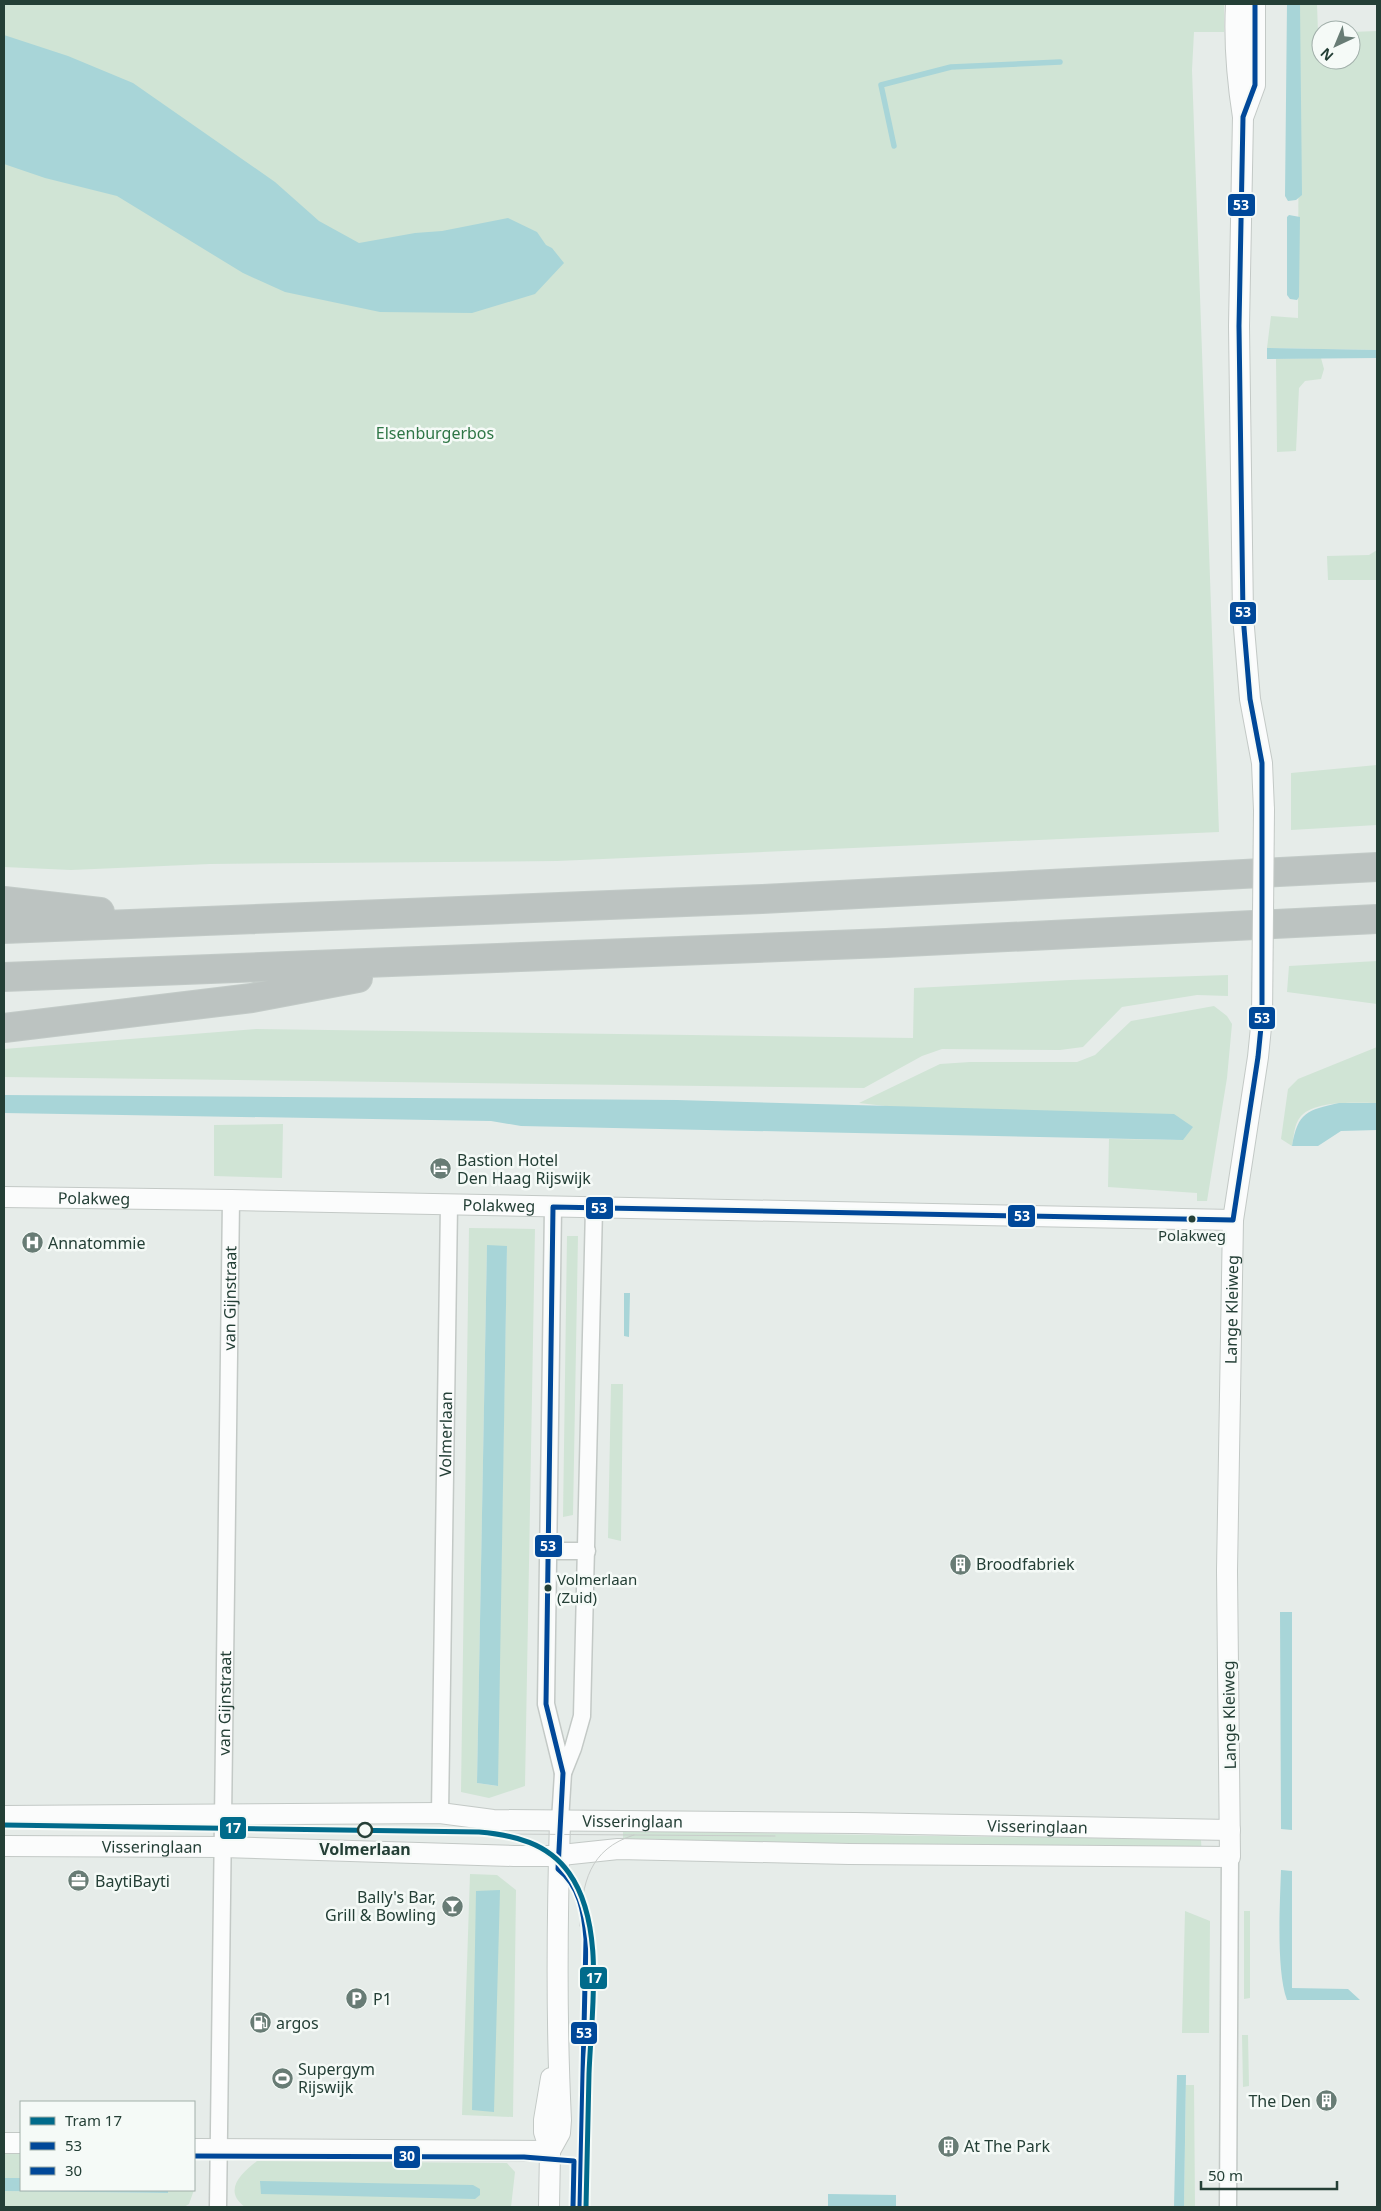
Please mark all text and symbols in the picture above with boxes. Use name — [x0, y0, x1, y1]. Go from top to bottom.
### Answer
north arrow — [1311, 20, 1361, 70]
text: N — [1316, 44, 1337, 66]
line badge: 53 — [1227, 193, 1256, 217]
text: 53 — [1233, 195, 1249, 214]
park label: Elsenburgerbos — [376, 422, 494, 444]
line badge: 53 — [1229, 601, 1257, 625]
text: 53 — [1235, 602, 1251, 621]
line badge: 53 — [1248, 1006, 1276, 1030]
text: 53 — [1254, 1008, 1270, 1027]
place label: Bastion Hotel Den Haag Rijswijk — [457, 1149, 591, 1189]
hotel icon: Bastion Hotel Den Haag Rijswijk — [429, 1157, 453, 1181]
street label: Polakweg — [58, 1187, 130, 1210]
street label: Polakweg — [462, 1194, 535, 1217]
line badge: 53 — [585, 1196, 614, 1220]
text: 53 — [591, 1198, 607, 1217]
line badge: 53 — [1007, 1204, 1036, 1228]
text: 53 — [1014, 1206, 1030, 1225]
marker: Polakweg — [1187, 1214, 1197, 1224]
place label: Polakweg — [1158, 1225, 1226, 1245]
hospital icon: Annatommie — [20, 1231, 44, 1255]
place label: Annatommie — [48, 1232, 146, 1254]
street label: van Gijnstraat — [218, 1245, 241, 1350]
street label: Lange Kleiweg — [1220, 1255, 1243, 1364]
street label: Volmerlaan — [434, 1391, 457, 1477]
line badge: 53 — [534, 1534, 563, 1558]
text: 53 — [540, 1536, 556, 1555]
building icon: Broodfabriek — [948, 1552, 972, 1576]
place label: Broodfabriek — [976, 1553, 1075, 1575]
place label: Volmerlaan (Zuid) — [557, 1569, 637, 1607]
marker: Volmerlaan (Zuid) — [543, 1583, 553, 1593]
street label: van Gijnstraat — [213, 1650, 236, 1755]
street label: Lange Kleiweg — [1217, 1660, 1241, 1770]
street label: Visseringlaan — [582, 1810, 683, 1833]
street label: Visseringlaan — [987, 1814, 1088, 1838]
line badge: 17 — [219, 1816, 247, 1840]
text: 17 — [225, 1818, 241, 1837]
marker: Volmerlaan — [357, 1822, 373, 1838]
street label: Visseringlaan — [102, 1835, 202, 1858]
place label: Volmerlaan — [319, 1838, 411, 1860]
office icon: BaytiBayti — [67, 1869, 91, 1893]
place label: BaytiBayti — [95, 1870, 170, 1892]
place label: Bally's Bar, Grill & Bowling — [325, 1886, 436, 1926]
bar icon: Bally's Bar, Grill & Bowling — [440, 1894, 464, 1918]
line badge: 17 — [579, 1966, 608, 1990]
text: 17 — [586, 1968, 602, 1987]
parking icon: P1 — [345, 1987, 369, 2011]
place label: P1 — [373, 1988, 392, 2010]
fuel station icon: argos — [248, 2011, 272, 2035]
place label: argos — [276, 2012, 319, 2034]
line badge: 53 — [570, 2021, 598, 2045]
text: 53 — [576, 2023, 592, 2042]
place label: Supergym Rijswijk — [298, 2058, 375, 2098]
sports icon: Supergym Rijswijk — [270, 2066, 294, 2090]
building icon: The Den — [1315, 2089, 1339, 2113]
place label: The Den — [1248, 2090, 1311, 2112]
legend — [20, 2101, 195, 2191]
text: Tram 17 — [65, 2110, 122, 2130]
building icon: At The Park — [936, 2134, 960, 2158]
text: 53 — [65, 2135, 82, 2155]
place label: At The Park — [964, 2135, 1050, 2157]
line badge: 30 — [393, 2145, 421, 2169]
text: 30 — [399, 2146, 415, 2165]
scale bar — [1201, 2158, 1337, 2190]
text: 30 — [65, 2160, 82, 2180]
text: 50 m — [1208, 2165, 1243, 2185]

